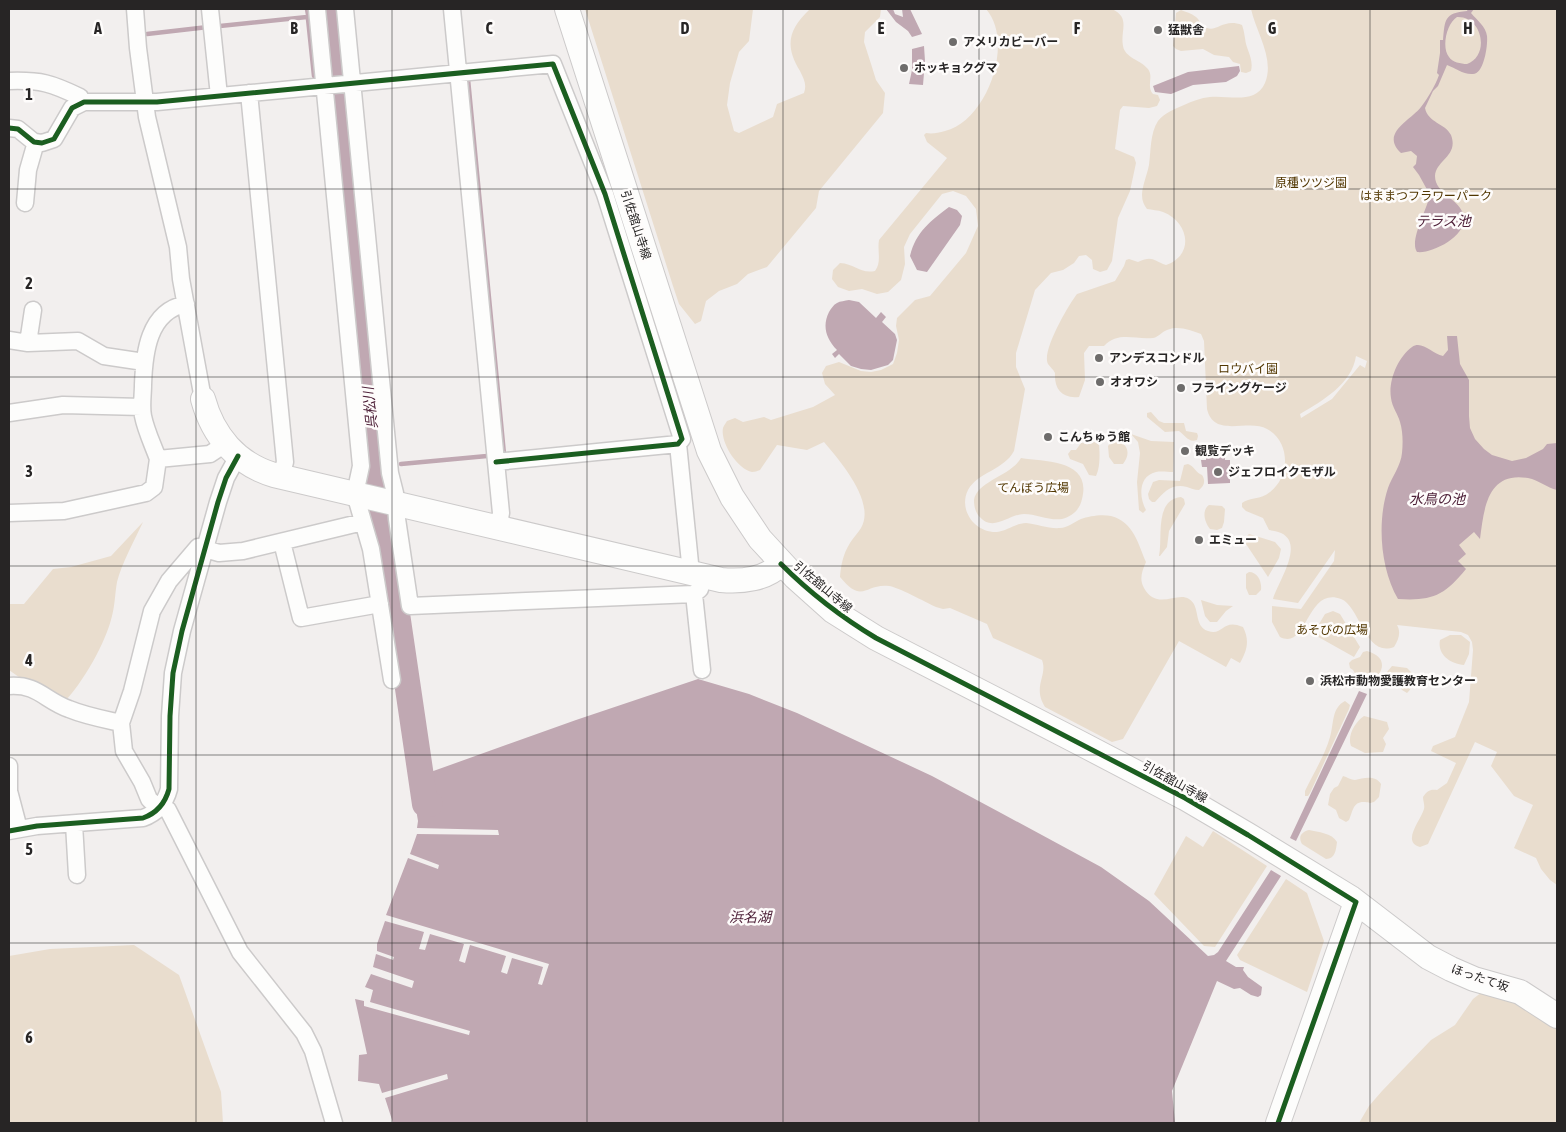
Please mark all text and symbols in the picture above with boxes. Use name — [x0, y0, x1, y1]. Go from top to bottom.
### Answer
text: A — [93, 19, 102, 37]
text: B — [290, 19, 298, 37]
text: C — [485, 19, 493, 37]
text: D — [681, 19, 690, 37]
text: E — [878, 19, 885, 37]
text: F — [1074, 19, 1081, 37]
text: G — [1268, 19, 1277, 37]
text: H — [1463, 19, 1473, 37]
place label: 猛獣舎 — [1168, 23, 1204, 37]
marker: 猛獣舎 — [1152, 24, 1164, 36]
place label: アメリカビーバー — [963, 35, 1058, 49]
marker: アメリカビーバー — [947, 36, 959, 48]
place label: ホッキョクグマ — [914, 61, 998, 75]
marker: ホッキョクグマ — [898, 62, 910, 74]
text: 1 — [25, 85, 33, 103]
park label: 原種ツツジ園 — [1275, 176, 1347, 190]
street label: 引佐舘山寺線 — [618, 189, 654, 261]
park label: はままつフラワーパーク — [1360, 189, 1492, 203]
water label: テラス池 — [1415, 213, 1473, 229]
text: 2 — [25, 274, 33, 292]
place label: アンデスコンドル — [1109, 351, 1205, 365]
marker: アンデスコンドル — [1093, 352, 1105, 364]
park label: ロウバイ園 — [1218, 362, 1278, 376]
place label: オオワシ — [1110, 375, 1158, 389]
marker: オオワシ — [1094, 376, 1106, 388]
place label: フライングケージ — [1191, 381, 1287, 395]
marker: フライングケージ — [1175, 382, 1187, 394]
water label: 呉松川 — [360, 384, 380, 430]
place label: こんちゅう館 — [1058, 430, 1130, 444]
marker: こんちゅう館 — [1042, 431, 1054, 443]
place label: 観覧デッキ — [1195, 444, 1255, 458]
marker: 観覧デッキ — [1179, 445, 1191, 457]
text: 3 — [25, 462, 33, 480]
place label: ジェフロイクモザル — [1228, 465, 1336, 479]
marker: ジェフロイクモザル — [1212, 466, 1224, 478]
park label: てんぼう広場 — [997, 481, 1069, 495]
water label: 水鳥の池 — [1409, 491, 1467, 507]
place label: エミュー — [1209, 533, 1257, 547]
marker: エミュー — [1193, 534, 1205, 546]
street label: 引佐舘山寺線 — [791, 558, 855, 616]
park label: あそびの広場 — [1296, 623, 1368, 637]
text: 4 — [24, 651, 33, 669]
place label: 浜松市動物愛護教育センター — [1320, 674, 1476, 688]
marker: 浜松市動物愛護教育センター — [1304, 675, 1316, 687]
street label: 引佐舘山寺線 — [1140, 758, 1210, 806]
text: 5 — [25, 840, 33, 858]
water label: 浜名湖 — [729, 909, 773, 925]
street label: ほったて坂 — [1449, 962, 1511, 994]
text: 6 — [25, 1028, 33, 1046]

